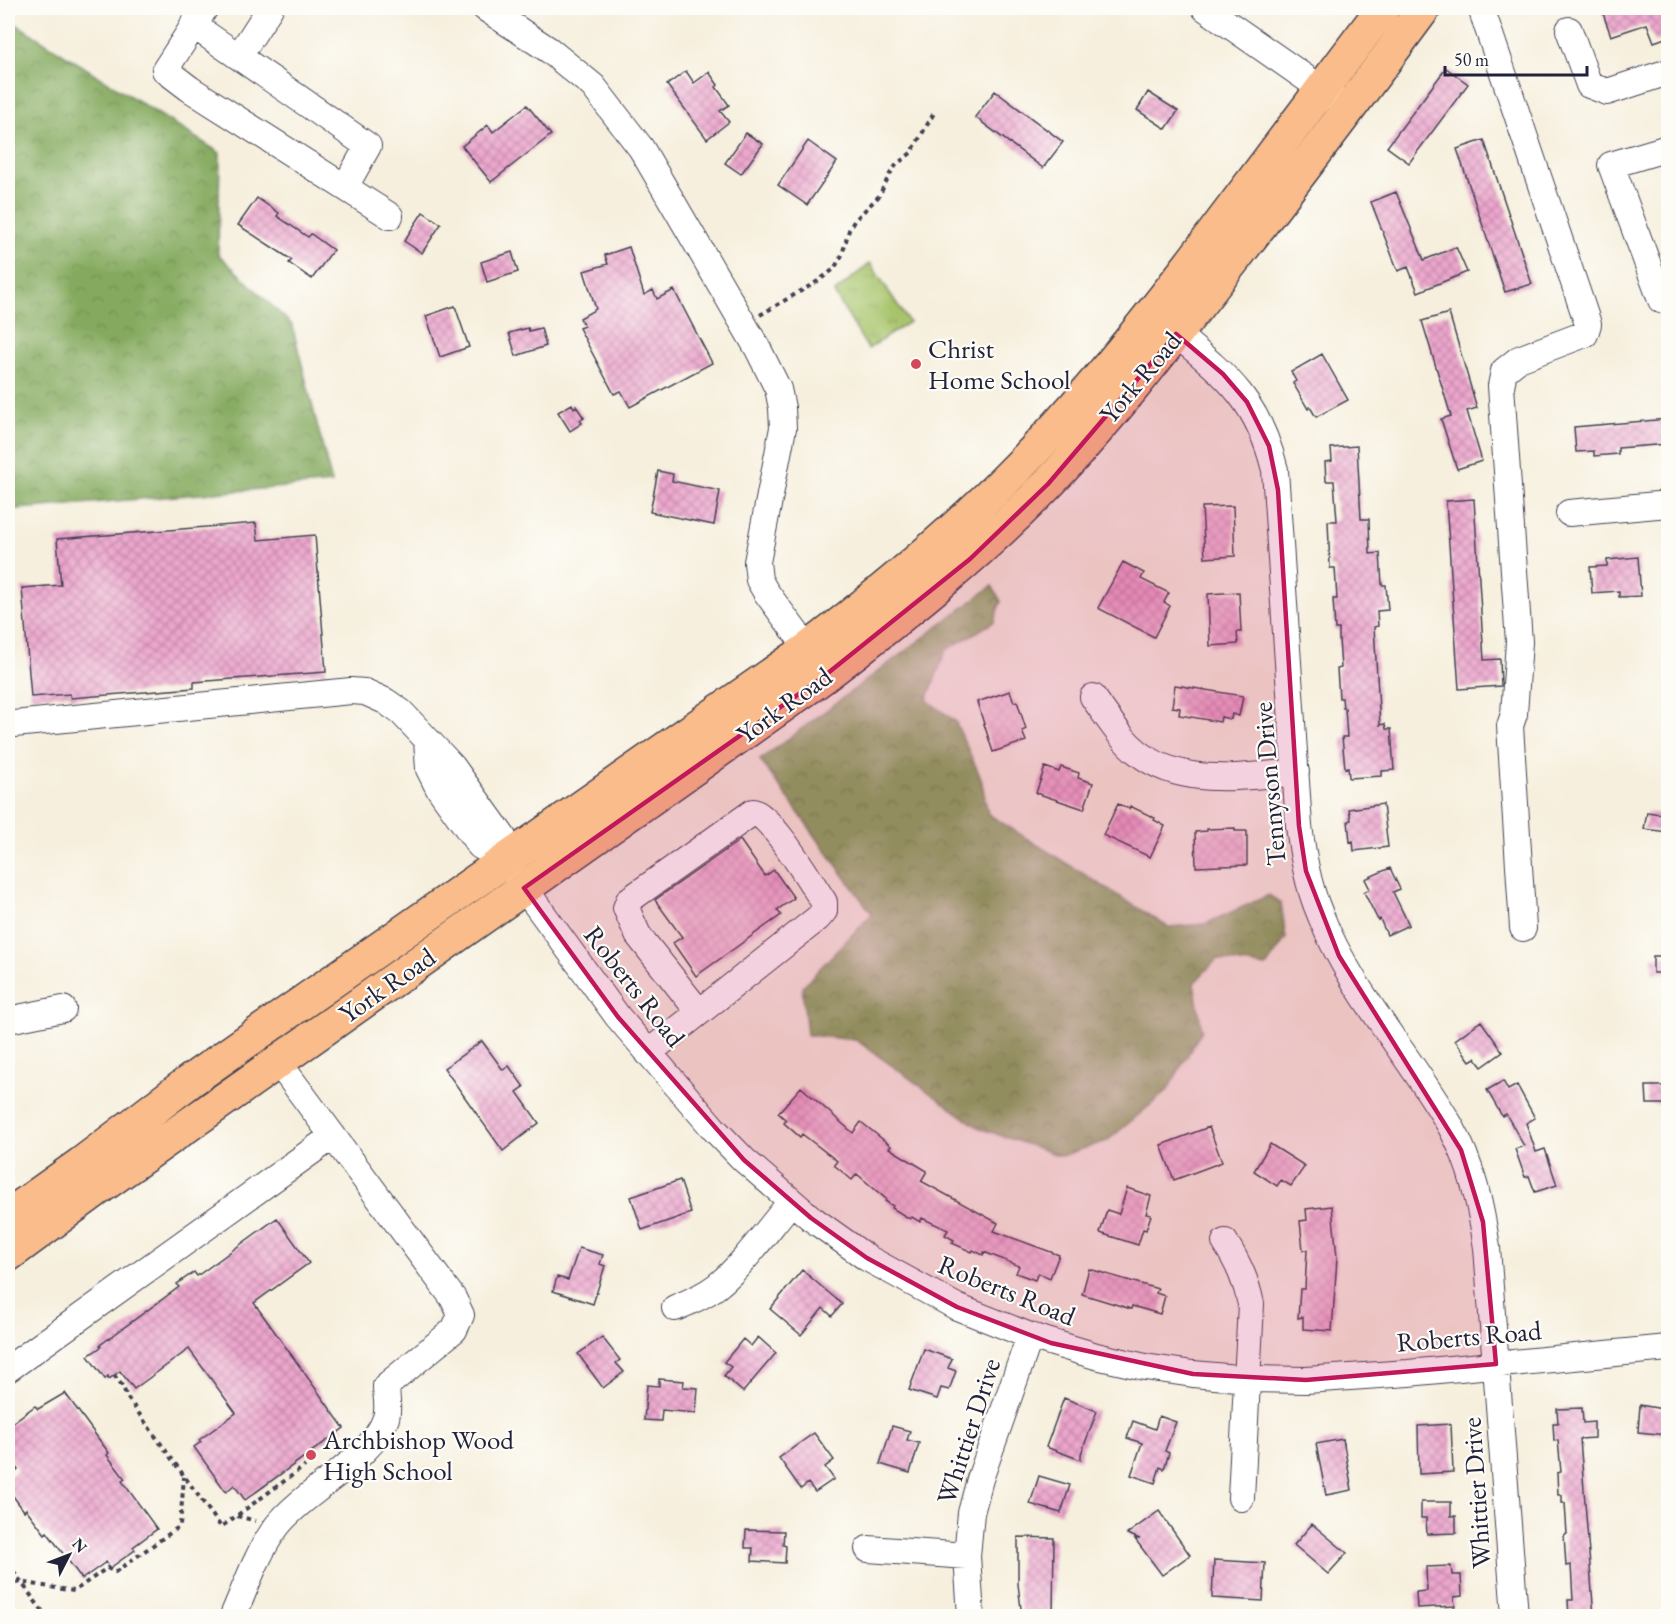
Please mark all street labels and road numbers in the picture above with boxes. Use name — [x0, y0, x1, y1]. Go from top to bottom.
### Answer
street label: York Road — [1091, 323, 1189, 430]
street label: York Road — [729, 658, 839, 751]
street label: Tennyson Drive — [1244, 701, 1294, 867]
street label: Roberts Road — [577, 918, 694, 1054]
street label: York Road — [332, 939, 442, 1031]
street label: Roberts Road — [933, 1247, 1081, 1334]
street label: Roberts Road — [1395, 1312, 1543, 1360]
street label: Whittier Drive — [928, 1354, 1008, 1508]
street label: Whittier Drive — [1453, 1416, 1499, 1570]

